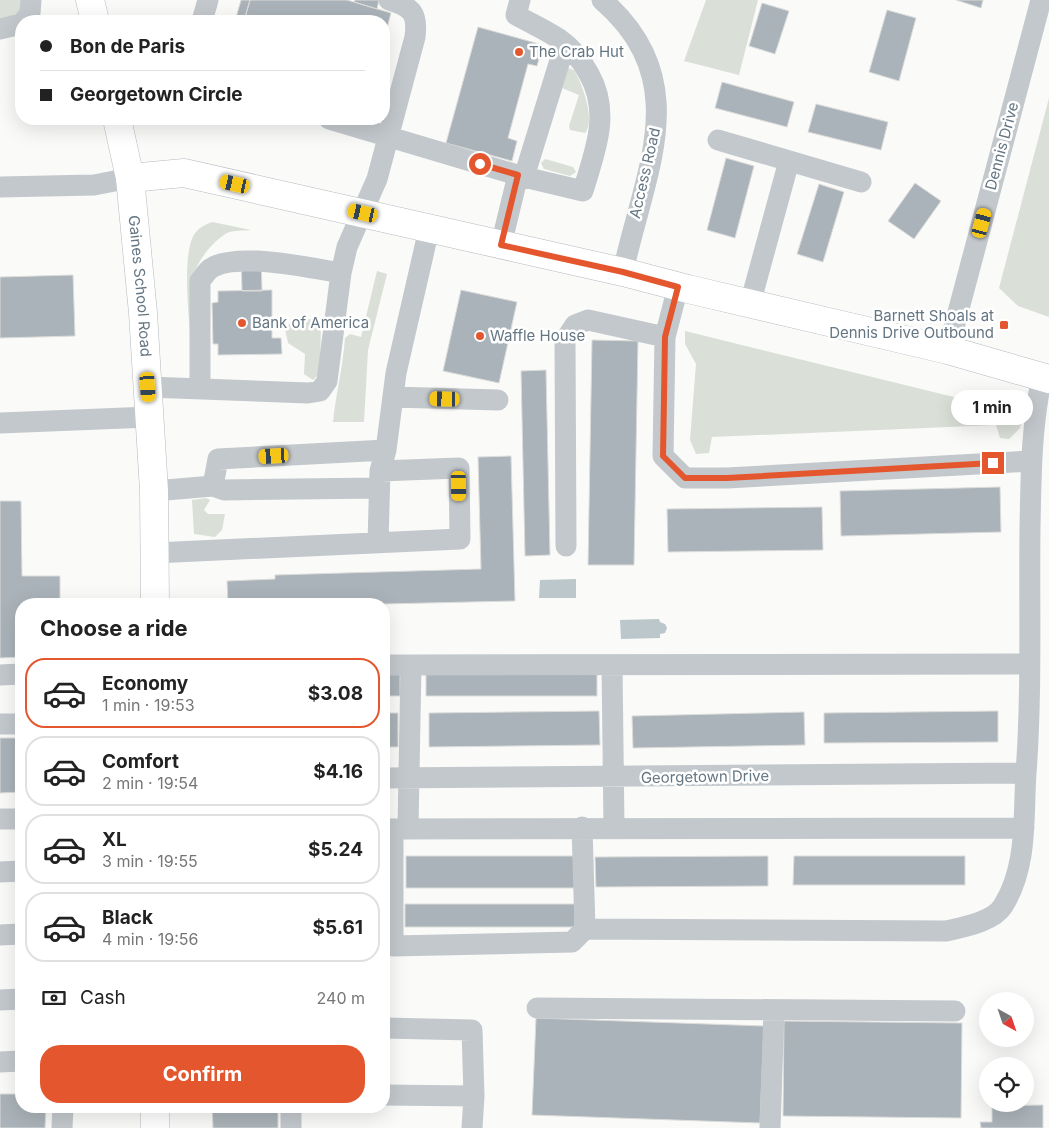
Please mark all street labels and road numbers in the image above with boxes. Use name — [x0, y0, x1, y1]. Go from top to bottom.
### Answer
street label: Dennis Drive — [981, 100, 1022, 192]
street label: Access Road — [625, 126, 664, 220]
street label: Gaines School Road — [125, 214, 156, 358]
street label: Georgetown Drive — [641, 766, 769, 787]

